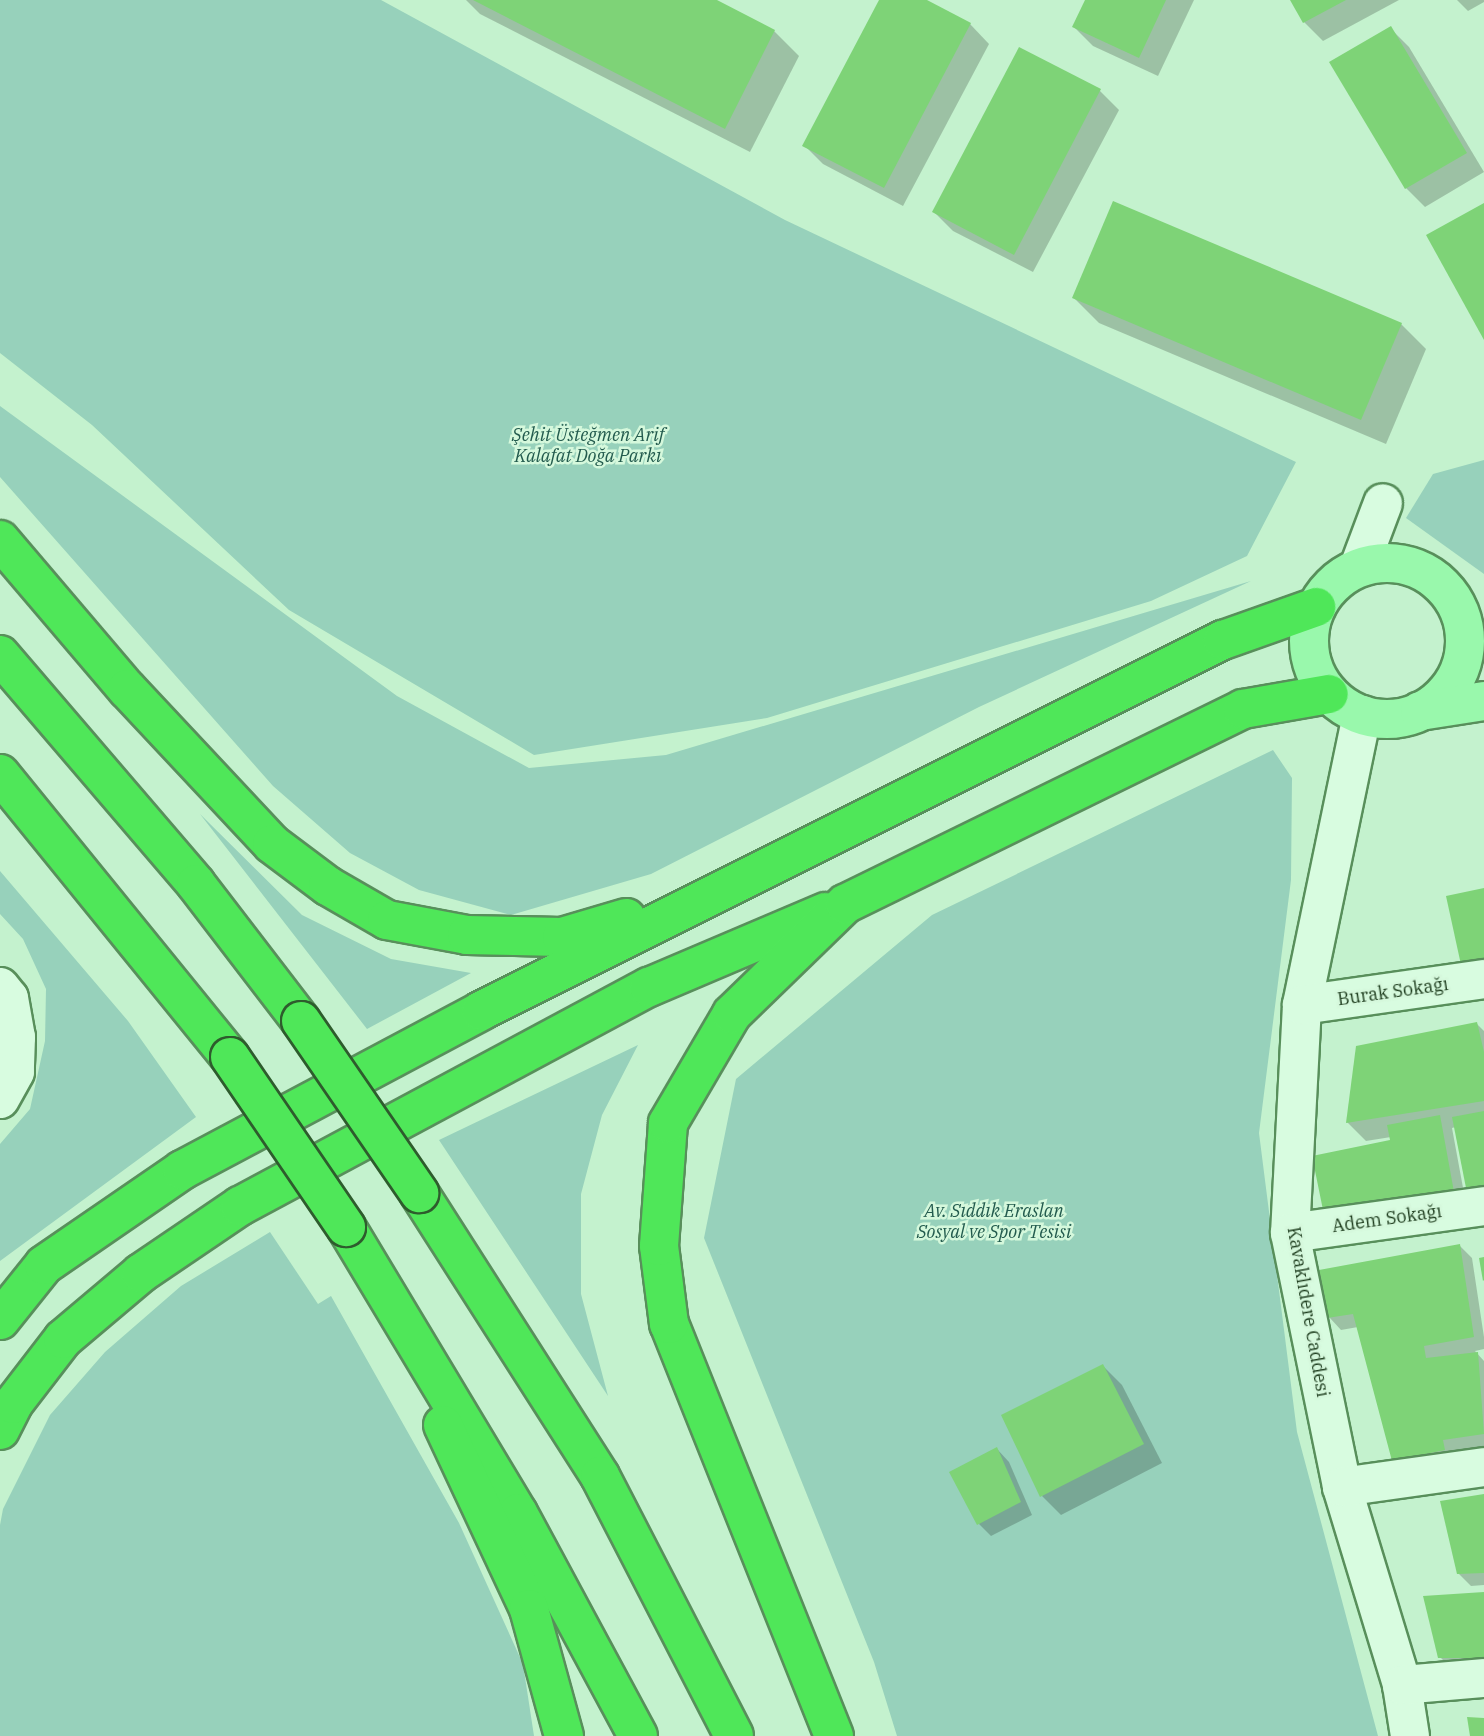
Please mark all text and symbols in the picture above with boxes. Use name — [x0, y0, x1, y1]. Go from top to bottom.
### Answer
park label: Şehit Üsteğmen Arif Kalafat Doğa Parkı — [512, 425, 664, 467]
street label: Burak Sokağı — [1336, 974, 1450, 1010]
park label: Av. Sıddık Eraslan Sosyal ve Spor Tesisi — [917, 1201, 1071, 1244]
street label: Adem Sokağı — [1331, 1201, 1443, 1237]
street label: Kavaklıdere Caddesi — [1282, 1225, 1334, 1399]

